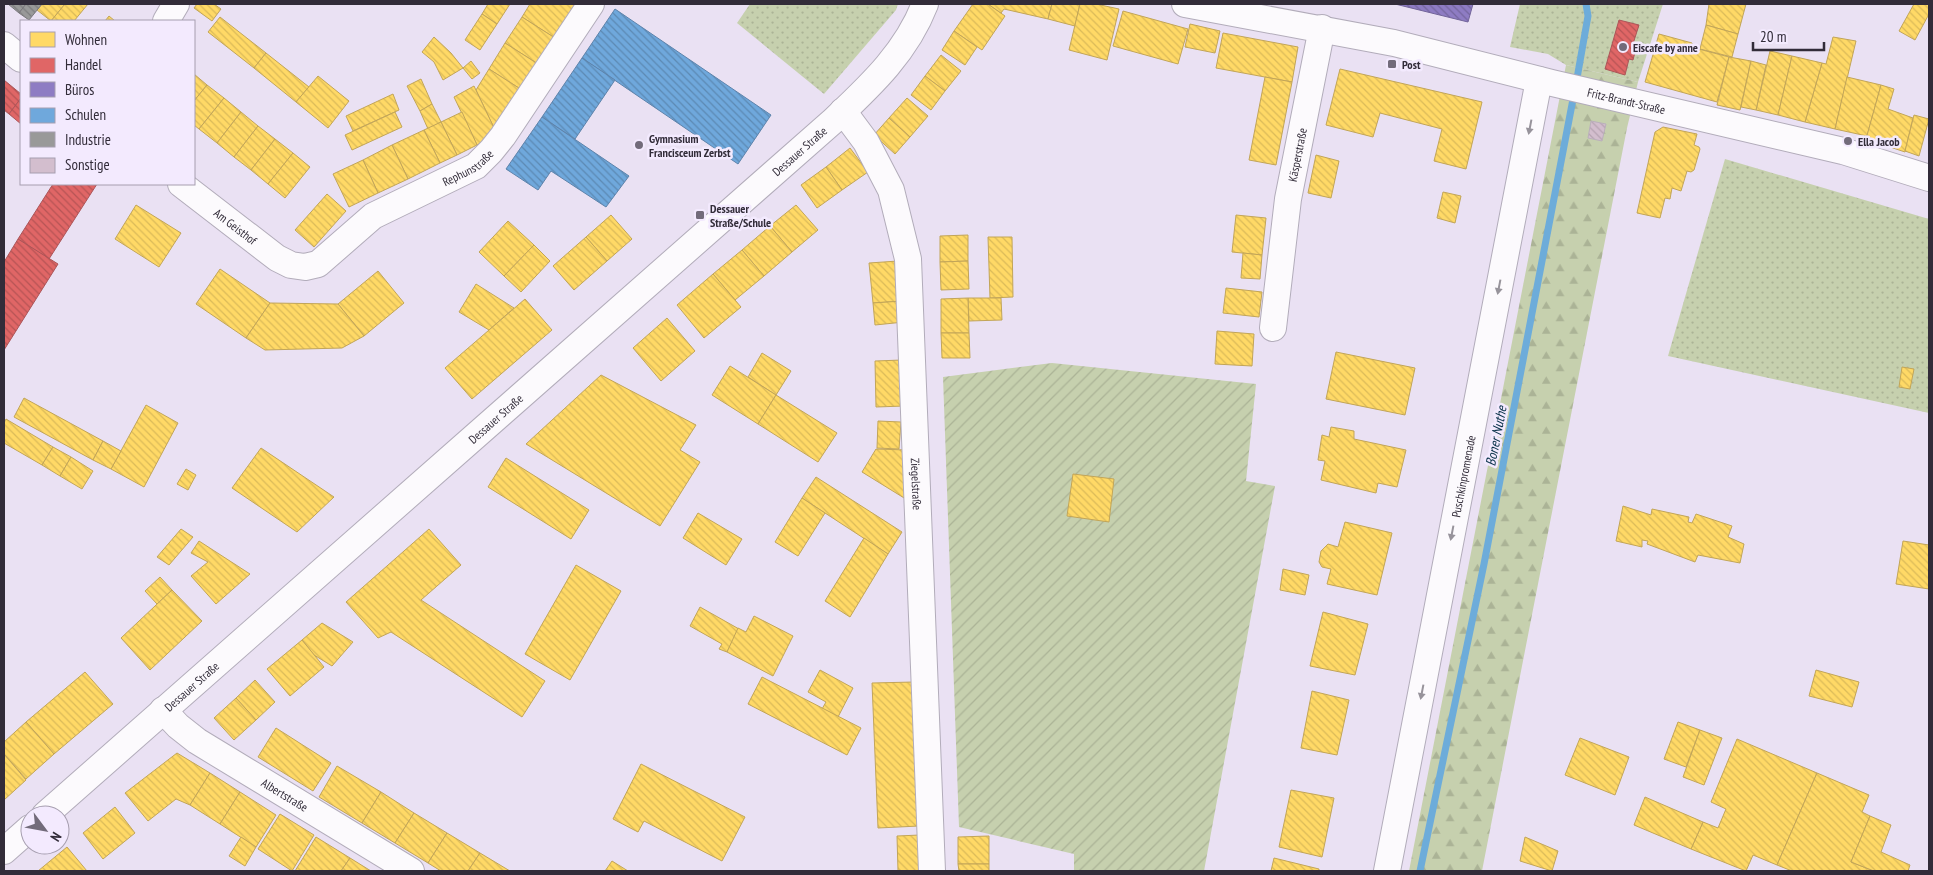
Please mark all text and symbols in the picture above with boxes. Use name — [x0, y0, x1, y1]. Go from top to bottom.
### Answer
legend — [20, 20, 195, 185]
scale bar — [1753, 20, 1824, 52]
text: 20 m — [1760, 27, 1786, 46]
text: Wohnen — [65, 30, 107, 49]
place label: Eiscafe by anne — [1633, 40, 1698, 55]
marker: Eiscafe by anne — [1617, 41, 1629, 53]
text: Handel — [65, 55, 102, 74]
place label: Post — [1402, 57, 1421, 72]
marker: Post — [1386, 58, 1398, 70]
text: Büros — [65, 80, 94, 99]
street label: Fritz-Brandt-Straße — [1586, 84, 1667, 117]
text: Schulen — [65, 105, 106, 124]
one-way arrow — [1525, 120, 1533, 136]
street label: Dessauer Straße — [769, 123, 830, 179]
street label: Käsperstraße — [1284, 126, 1309, 183]
text: Industrie — [65, 130, 111, 149]
place label: Gymnasium Francisceum Zerbst — [649, 131, 731, 160]
place label: Ella Jacob — [1858, 134, 1900, 149]
marker: Ella Jacob — [1842, 135, 1854, 147]
marker: Gymnasium Francisceum Zerbst — [633, 139, 645, 151]
street label: Rephunstraße — [440, 146, 496, 189]
text: Sonstige — [65, 155, 110, 174]
place label: Dessauer Straße/Schule — [710, 201, 771, 230]
street label: Am Geisthof — [211, 205, 261, 248]
marker: Dessauer Straße/Schule — [694, 209, 706, 221]
one-way arrow — [1495, 279, 1503, 295]
street label: Dessauer Straße — [465, 390, 526, 446]
water label: Boner Nuthe — [1481, 403, 1511, 468]
street label: Puschkinpromenade — [1448, 434, 1478, 519]
street label: Ziegelstraße — [908, 458, 925, 510]
one-way arrow — [1448, 525, 1456, 540]
street label: Dessauer Straße — [161, 658, 222, 714]
one-way arrow — [1417, 685, 1425, 701]
street label: Albertstraße — [259, 775, 311, 814]
north arrow — [20, 805, 70, 855]
text: N — [46, 829, 66, 845]

